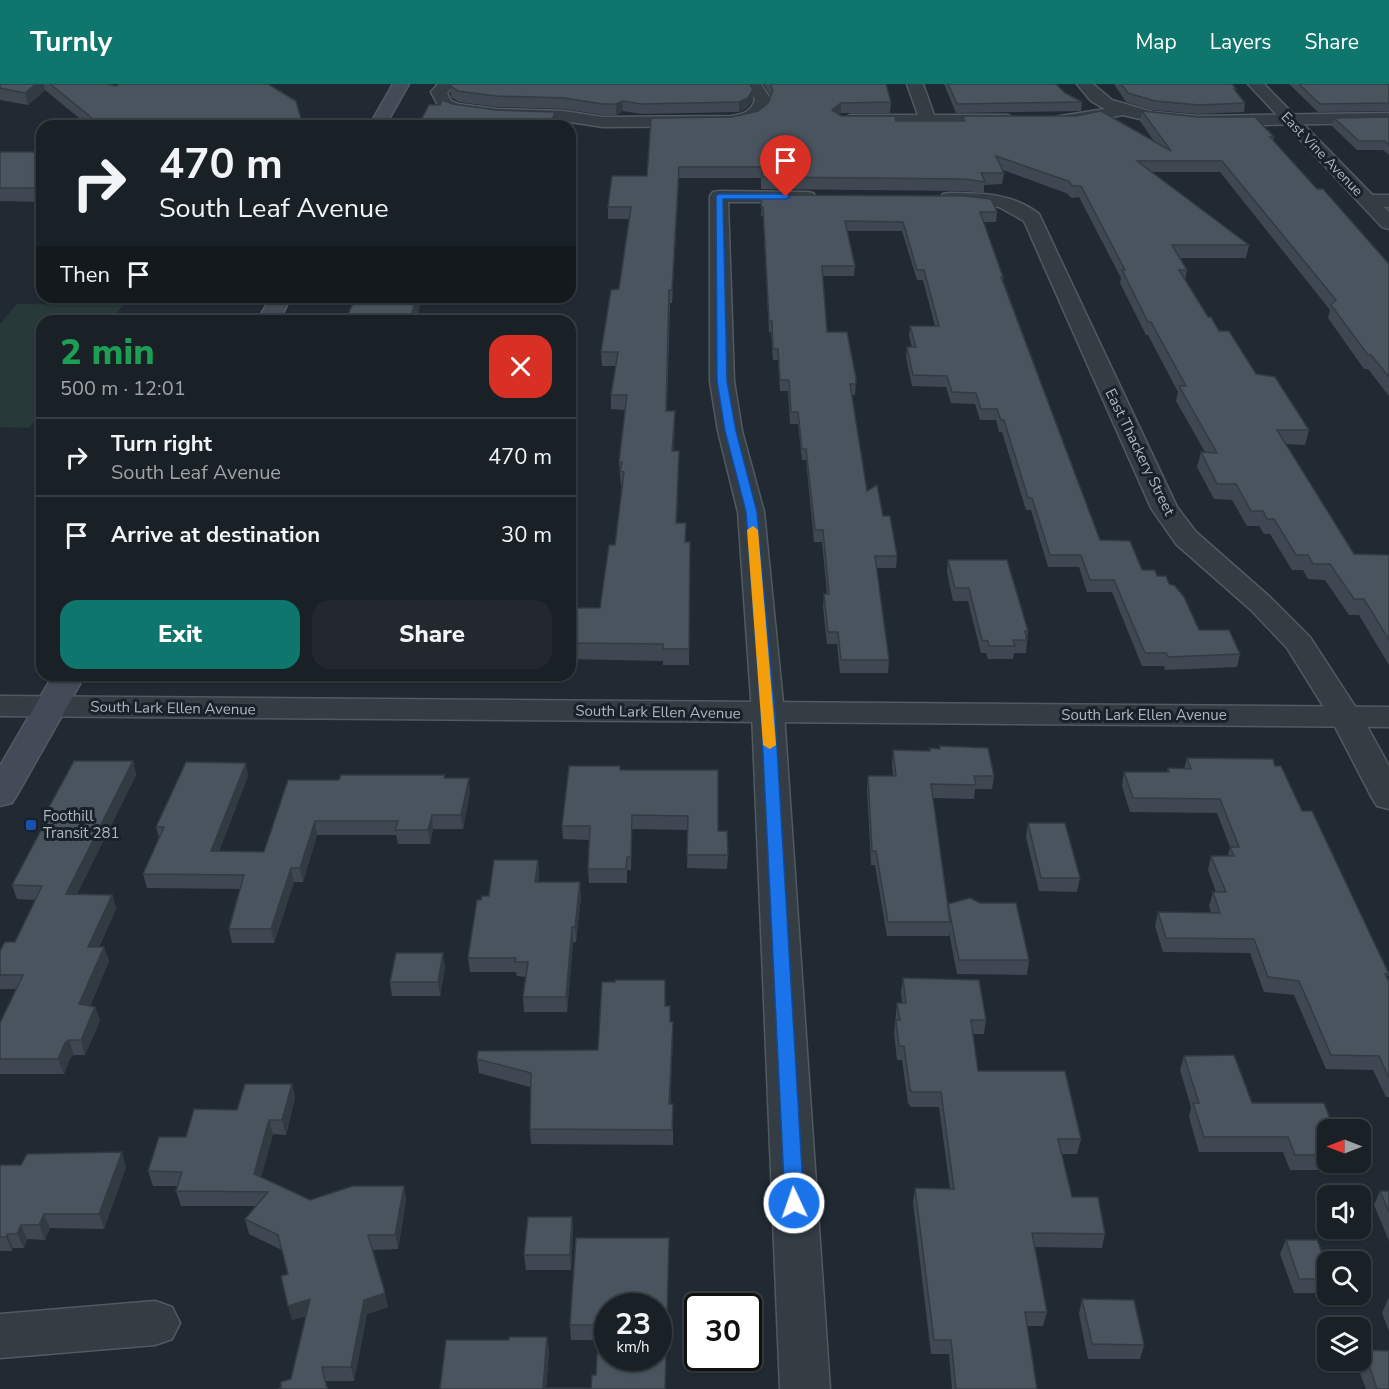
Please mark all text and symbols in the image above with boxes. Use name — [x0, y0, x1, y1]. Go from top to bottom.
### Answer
text: Turnly — [30, 23, 112, 61]
text: Map — [1135, 28, 1177, 56]
text: Layers — [1210, 28, 1271, 56]
text: Share — [1304, 28, 1359, 56]
street label: East Vine Avenue — [1277, 108, 1367, 200]
pin — [760, 135, 811, 197]
text: 470 m — [159, 136, 283, 193]
icon: right — [60, 144, 138, 222]
icon: arrive — [769, 144, 802, 177]
text: South Leaf Avenue — [159, 190, 389, 227]
icon: arrive — [122, 258, 155, 291]
text: Then — [60, 260, 110, 290]
text: 2 min — [60, 328, 155, 377]
button: close — [489, 335, 552, 398]
text: 500 m · 12:01 — [60, 375, 186, 402]
street label: East Thackery Street — [1101, 385, 1180, 519]
text: Turn right — [111, 429, 212, 459]
icon: right — [60, 441, 93, 474]
text: 470 m — [488, 442, 552, 472]
text: South Leaf Avenue — [111, 459, 281, 486]
icon: arrive — [60, 519, 93, 552]
text: Arrive at destination — [111, 520, 320, 550]
text: 30 m — [501, 520, 552, 550]
button: Exit — [60, 600, 300, 669]
button: Share — [312, 600, 552, 669]
street label: South Lark Ellen Avenue — [90, 697, 256, 719]
street label: South Lark Ellen Avenue — [575, 701, 741, 723]
street label: South Lark Ellen Avenue — [1061, 705, 1227, 725]
place label: Foothill Transit 281 — [43, 806, 119, 843]
marker: Foothill Transit 281 — [24, 818, 38, 832]
north arrow — [1317, 1119, 1371, 1173]
map controls — [1317, 1119, 1371, 1371]
position arrow — [762, 1171, 826, 1235]
button: sound — [1317, 1185, 1371, 1239]
button: search — [1317, 1251, 1371, 1305]
speed limit sign: 30 — [684, 1293, 762, 1371]
text: 23 — [615, 1304, 651, 1345]
button: layers — [1317, 1317, 1371, 1371]
text: km/h — [616, 1337, 650, 1357]

